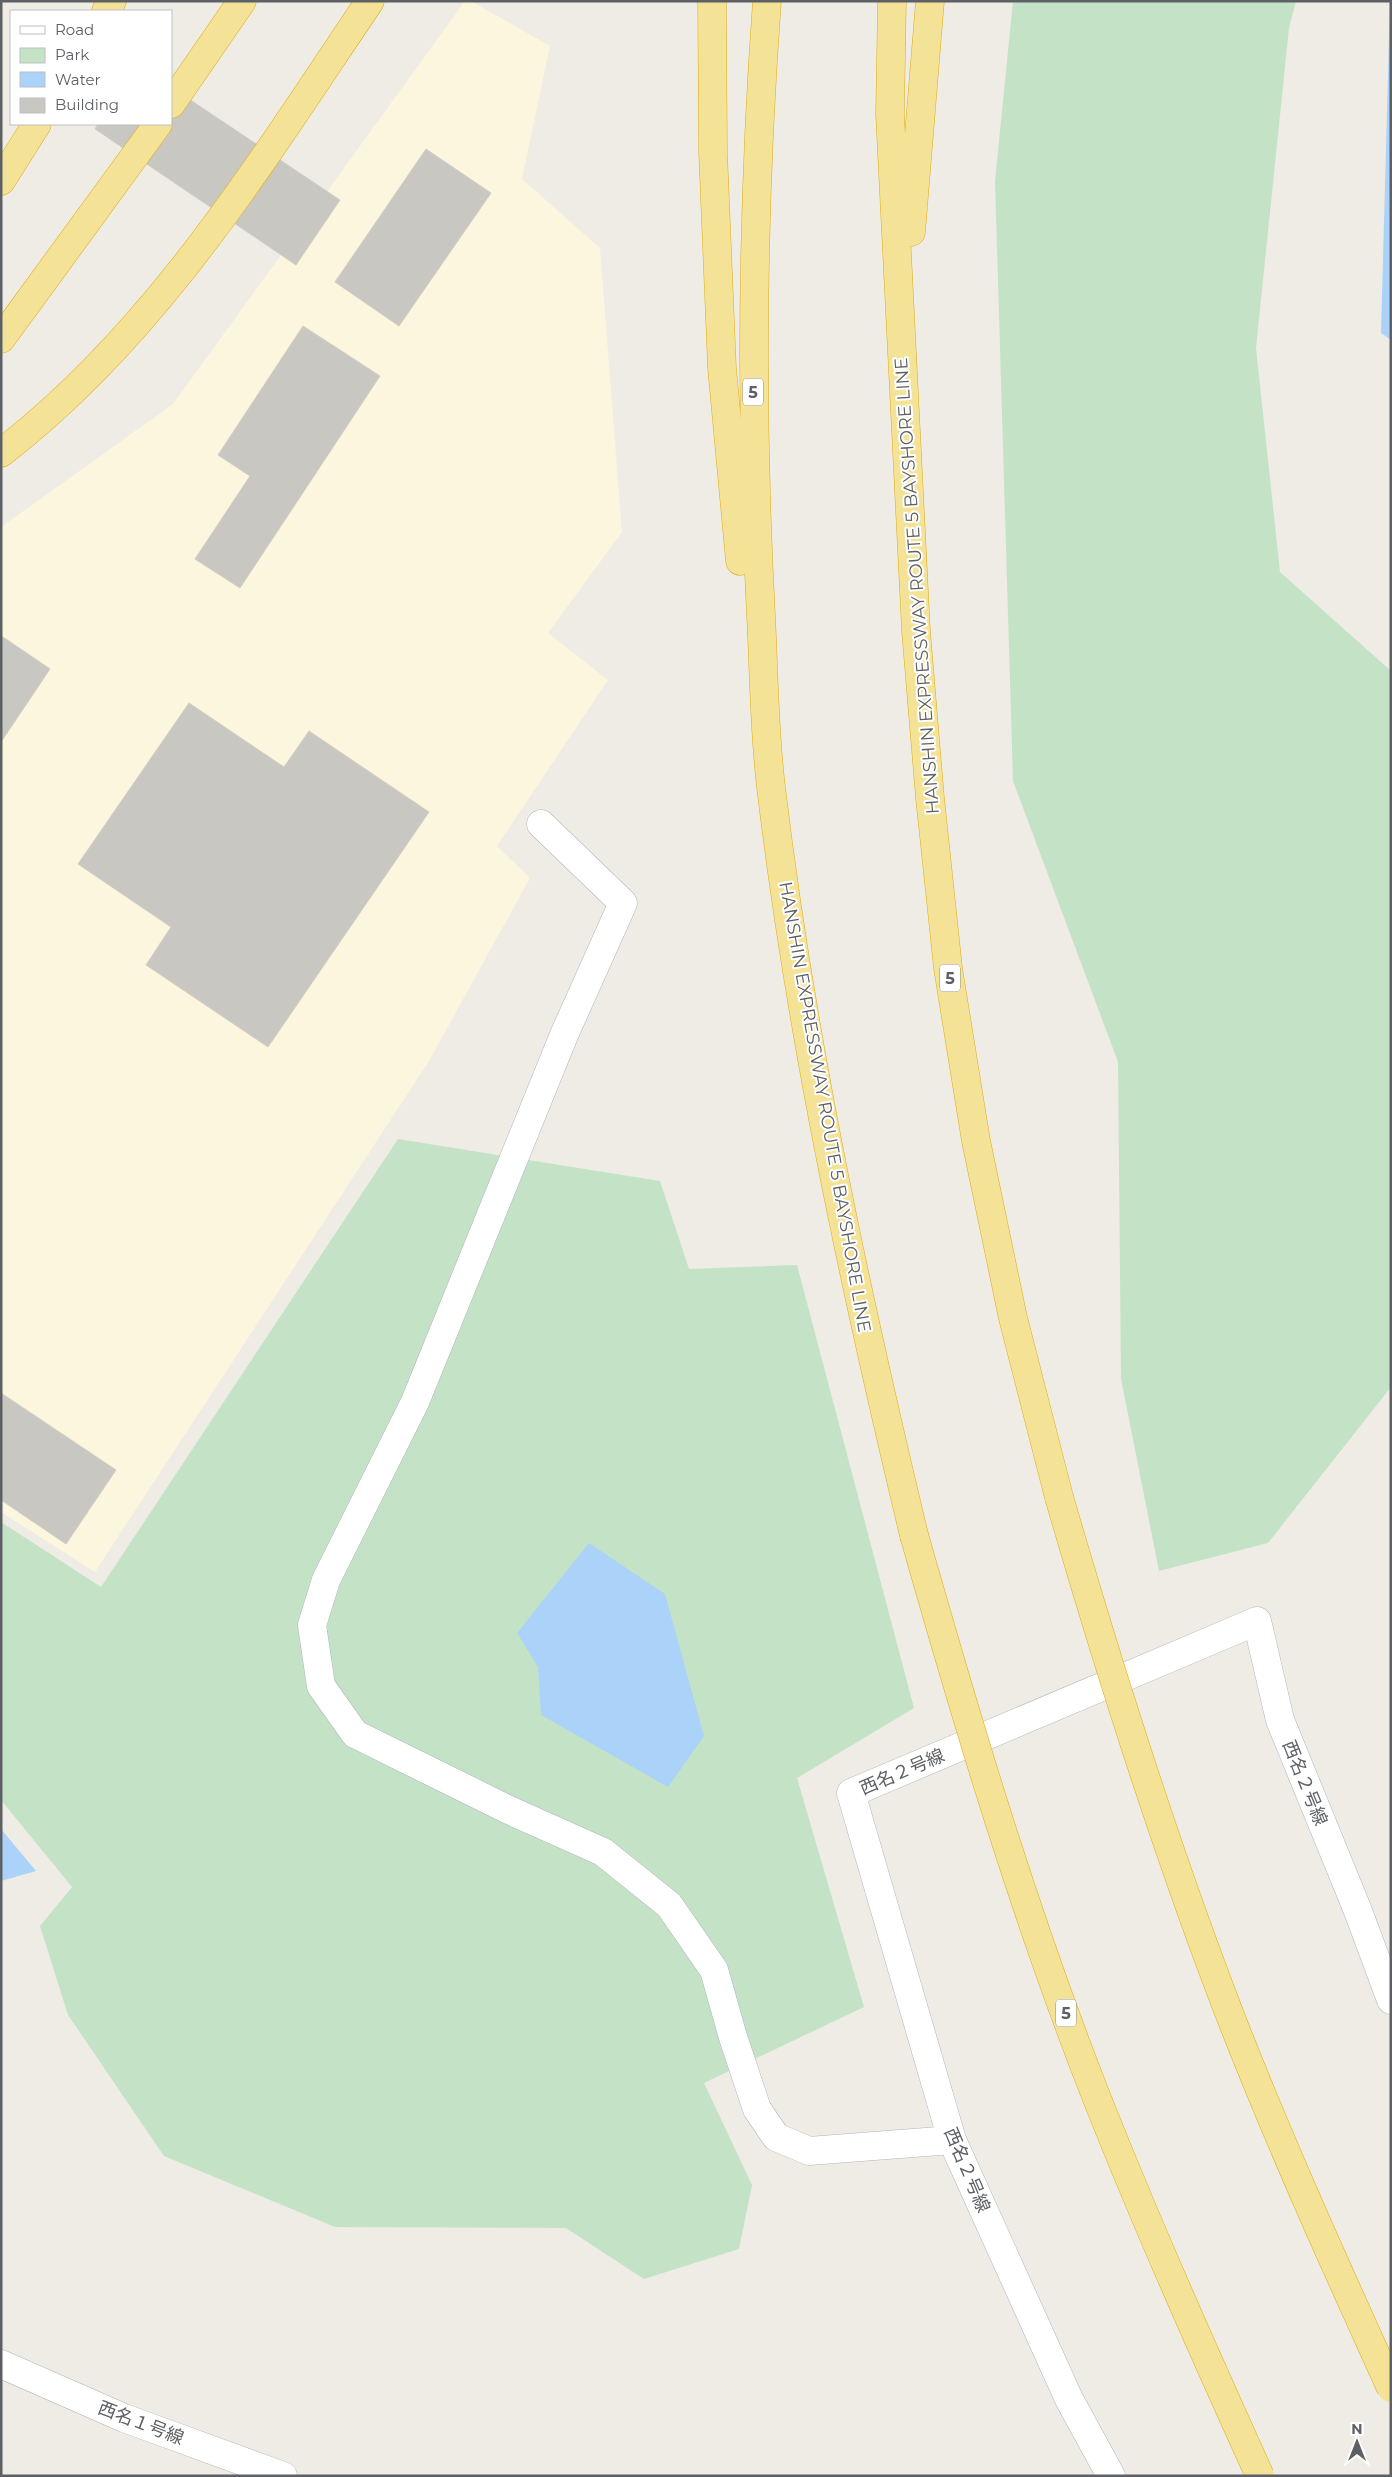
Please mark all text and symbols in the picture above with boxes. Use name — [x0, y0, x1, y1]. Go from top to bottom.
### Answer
legend — [10, 10, 172, 125]
text: Road — [55, 20, 94, 39]
text: Park — [55, 45, 89, 64]
text: Water — [55, 70, 101, 89]
text: Building — [55, 95, 119, 114]
street label: HANSHIN EXPRESSWAY ROUTE 5 BAYSHORE LINE — [890, 357, 944, 815]
road number: 5 — [743, 378, 763, 406]
street label: HANSHIN EXPRESSWAY ROUTE 5 BAYSHORE LINE — [774, 880, 876, 1334]
road number: 5 — [940, 964, 960, 991]
street label: 西名２号線 — [1278, 1737, 1332, 1829]
street label: 西名２号線 — [856, 1744, 948, 1800]
road number: 5 — [1056, 2000, 1076, 2026]
street label: 西名２号線 — [939, 2124, 995, 2216]
street label: 西名１号線 — [95, 2397, 187, 2449]
north arrow — [1332, 2417, 1382, 2467]
text: N — [1351, 2420, 1363, 2438]

